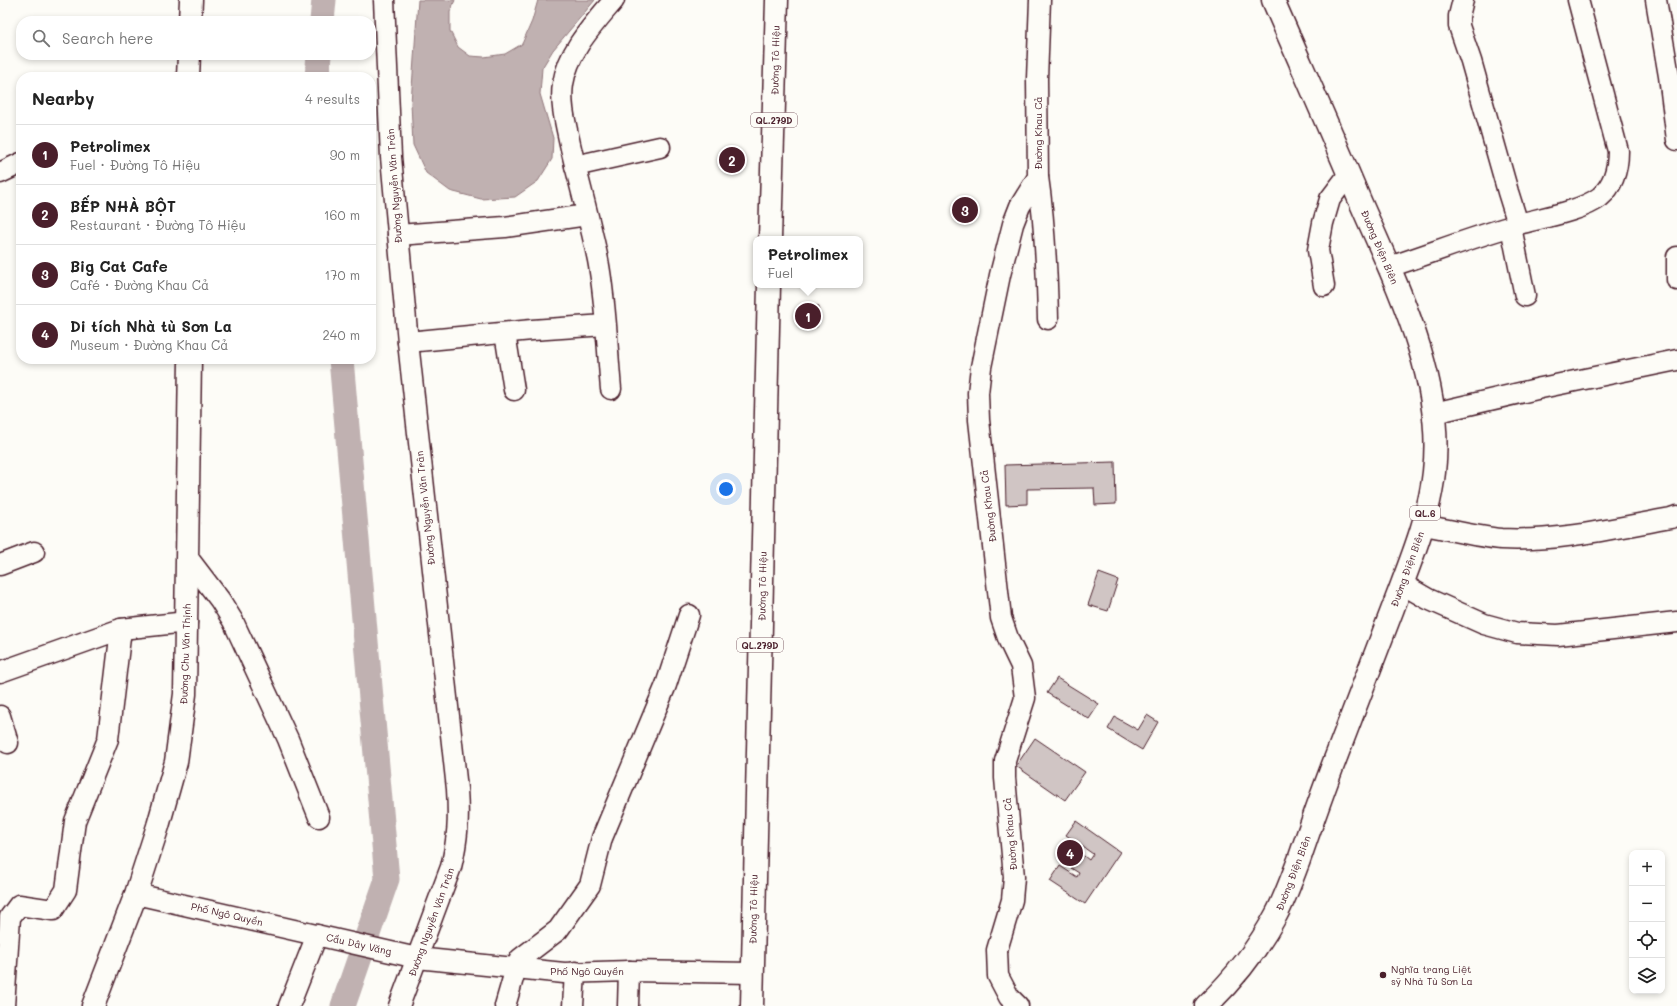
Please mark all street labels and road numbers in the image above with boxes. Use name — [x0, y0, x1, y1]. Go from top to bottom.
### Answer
street label: Đường Tô Hiệu — [767, 25, 783, 95]
street label: Đường Khau Cả — [1031, 96, 1045, 170]
road number: QL.279D — [751, 113, 797, 127]
street label: Đường Nguyễn Văn Trân — [383, 128, 405, 244]
street label: Đường Điện Biên — [1358, 208, 1402, 286]
street label: Đường Nguyễn Văn Trân — [412, 450, 438, 566]
street label: Đường Khau Cả — [977, 469, 999, 543]
road number: QL.6 — [1410, 506, 1440, 520]
street label: Đường Điện Biên — [1387, 529, 1427, 609]
street label: Đường Tô Hiệu — [754, 551, 770, 621]
street label: Đường Chu Văn Thịnh — [176, 603, 194, 705]
road number: QL.279D — [737, 638, 783, 652]
street label: Đường Khau Cả — [1000, 797, 1020, 871]
street label: Đường Điện Biên — [1272, 833, 1314, 913]
street label: Đường Nguyễn Văn Trân — [405, 866, 457, 978]
street label: Đường Tô Hiệu — [745, 874, 761, 944]
street label: Phố Ngô Quyền — [190, 899, 264, 929]
street label: Cầu Dây Văng — [325, 930, 393, 958]
street label: Phố Ngô Quyền — [550, 964, 624, 978]

